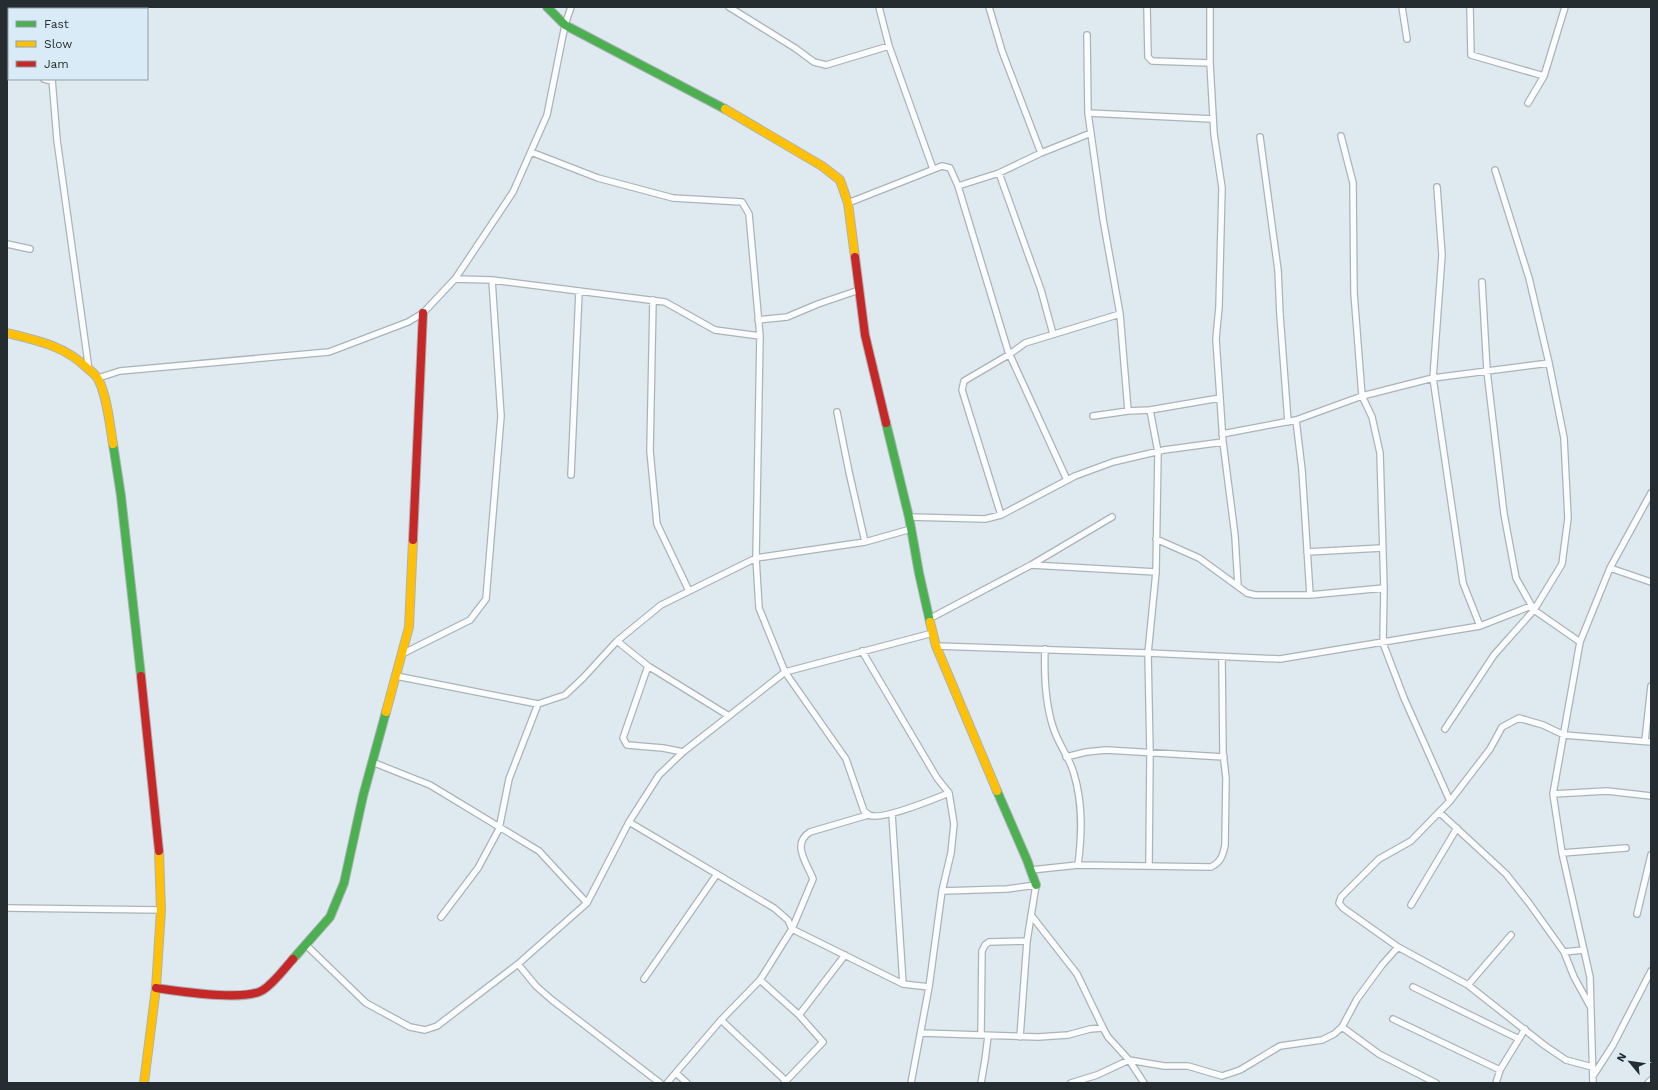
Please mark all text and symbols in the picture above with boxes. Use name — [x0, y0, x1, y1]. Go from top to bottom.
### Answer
legend — [8, 8, 148, 80]
text: Fast — [44, 17, 69, 31]
text: Slow — [44, 37, 72, 51]
text: Jam — [44, 57, 69, 71]
north arrow — [1610, 1042, 1650, 1082]
text: N — [1614, 1051, 1629, 1064]

